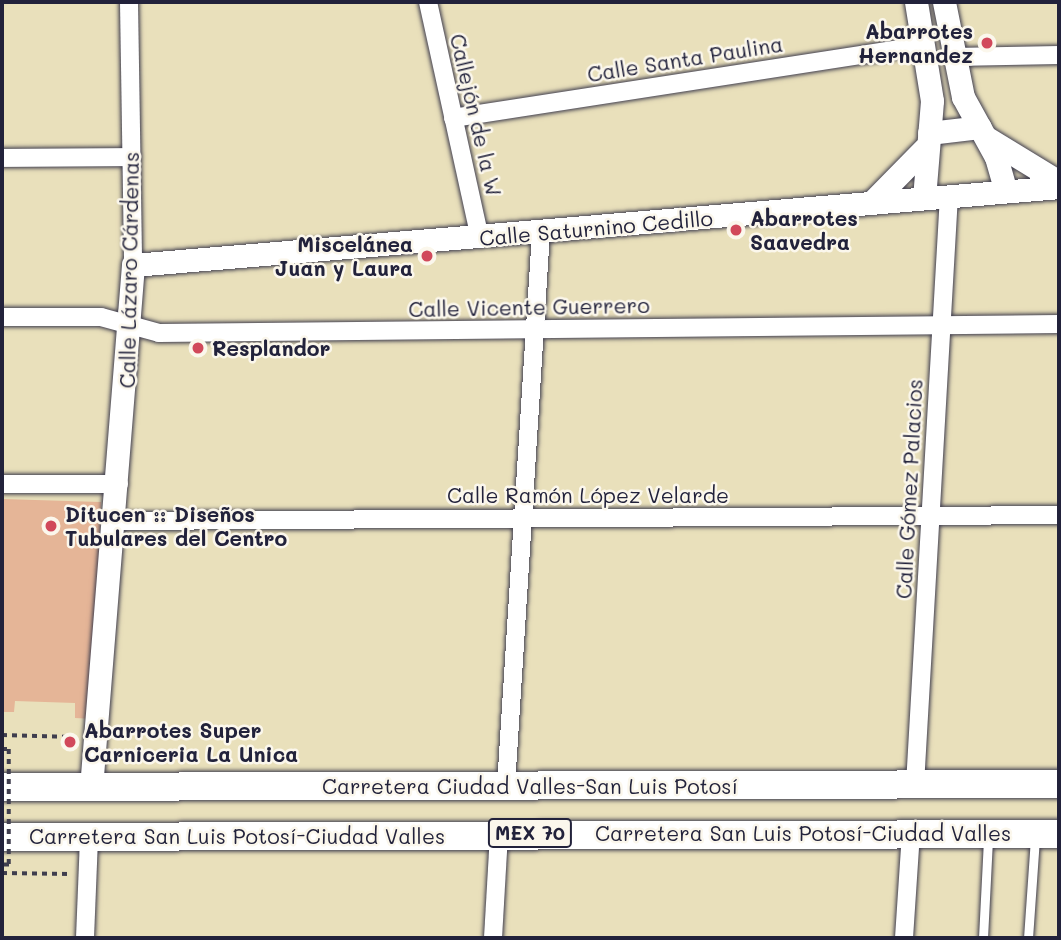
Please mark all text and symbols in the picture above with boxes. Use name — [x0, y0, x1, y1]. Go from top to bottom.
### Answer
place label: Abarrotes Hernandez — [858, 18, 973, 68]
street label: Callejón de la W — [445, 31, 507, 199]
street label: Calle Santa Paulina — [585, 31, 785, 87]
marker: Abarrotes Hernandez — [979, 35, 995, 51]
street label: Calle Lázaro Cárdenas — [114, 151, 144, 389]
street label: Calle Saturnino Cedillo — [478, 205, 714, 251]
place label: Abarrotes Saavedra — [750, 205, 858, 255]
marker: Abarrotes Saavedra — [728, 222, 744, 238]
place label: Miscelánea Juan y Laura — [275, 231, 413, 281]
marker: Miscelánea Juan y Laura — [419, 248, 435, 264]
street label: Calle Vicente Guerrero — [408, 292, 650, 322]
place label: Resplandor — [212, 335, 330, 361]
marker: Resplandor — [190, 340, 206, 356]
street label: Calle Gómez Palacios — [891, 378, 927, 600]
street label: Calle Ramón López Velarde — [447, 482, 729, 508]
place label: Ditucen :: Diseños Tubulares del Centro — [65, 501, 287, 551]
marker: Ditucen :: Diseños Tubulares del Centro — [43, 518, 59, 534]
place label: Abarrotes Super Carniceria La Unica — [84, 717, 298, 767]
marker: Abarrotes Super Carniceria La Unica — [62, 734, 78, 750]
street label: Carretera Ciudad Valles-San Luis Potosí — [322, 773, 738, 799]
road number: MEX 70 — [486, 818, 574, 848]
street label: Carretera San Luis Potosí-Ciudad Valles — [595, 820, 1011, 846]
street label: Carretera San Luis Potosí-Ciudad Valles — [29, 823, 445, 849]

